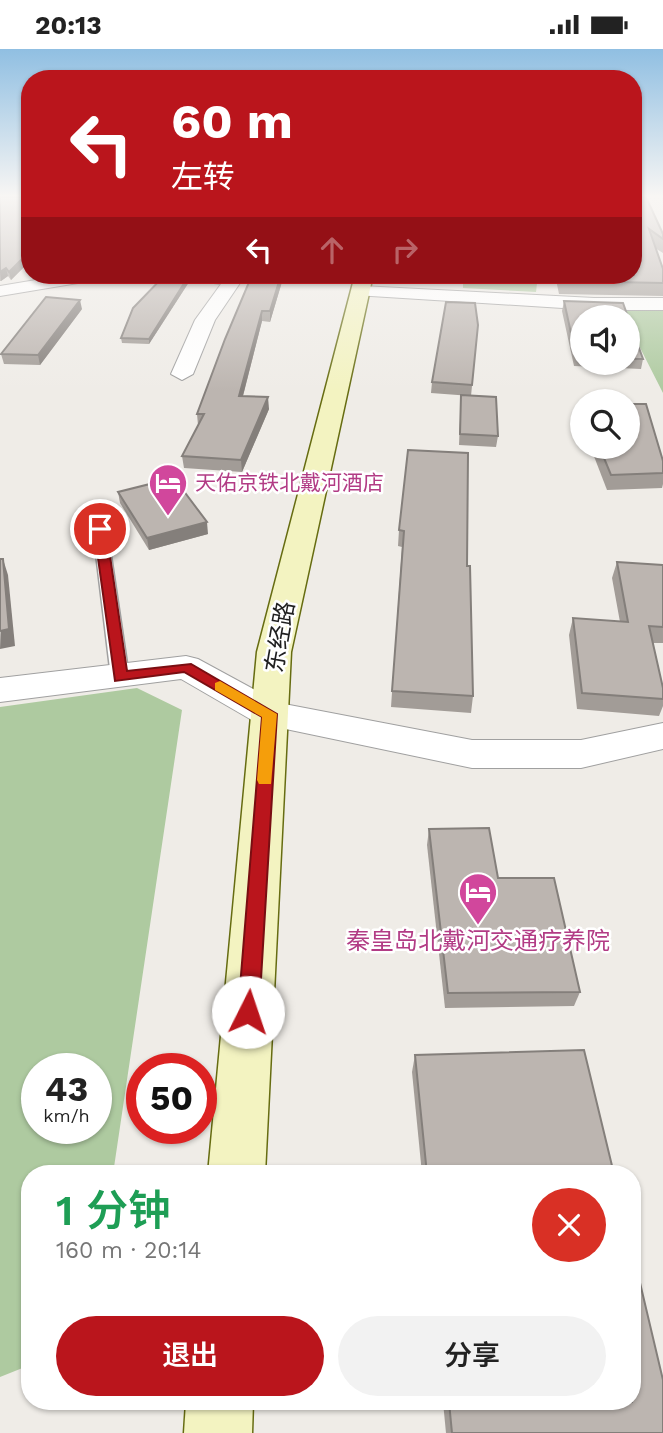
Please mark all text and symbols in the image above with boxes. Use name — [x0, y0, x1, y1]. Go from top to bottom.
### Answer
text: 20:13 — [35, 10, 102, 40]
text: 60 m — [171, 92, 293, 150]
icon: left — [56, 98, 147, 189]
text: 左转 — [171, 158, 235, 196]
icon: left — [240, 231, 278, 269]
icon: ahead — [313, 231, 351, 269]
icon: right — [386, 231, 424, 269]
map controls — [570, 305, 640, 459]
button: sound — [570, 305, 640, 375]
button: search — [570, 389, 640, 459]
hotel icon: 天佑京铁北戴河酒店 — [147, 462, 189, 517]
place label: 天佑京铁北戴河酒店 — [195, 470, 384, 495]
pin — [70, 499, 130, 559]
icon: arrive — [81, 510, 119, 548]
street label: 东经路 — [260, 599, 300, 675]
hotel icon: 秦皇岛北戴河交通疗养院 — [457, 871, 499, 926]
place label: 秦皇岛北戴河交通疗养院 — [346, 927, 610, 955]
position arrow — [211, 975, 285, 1049]
speed limit sign: 50 — [126, 1053, 217, 1144]
text: 43 — [45, 1068, 88, 1110]
text: km/h — [43, 1105, 90, 1126]
text: 1 分钟 — [56, 1186, 170, 1235]
button: close — [532, 1188, 606, 1262]
text: 160 m · 20:14 — [56, 1237, 201, 1264]
button: 退出 — [56, 1316, 324, 1396]
button: 分享 — [338, 1316, 606, 1396]

